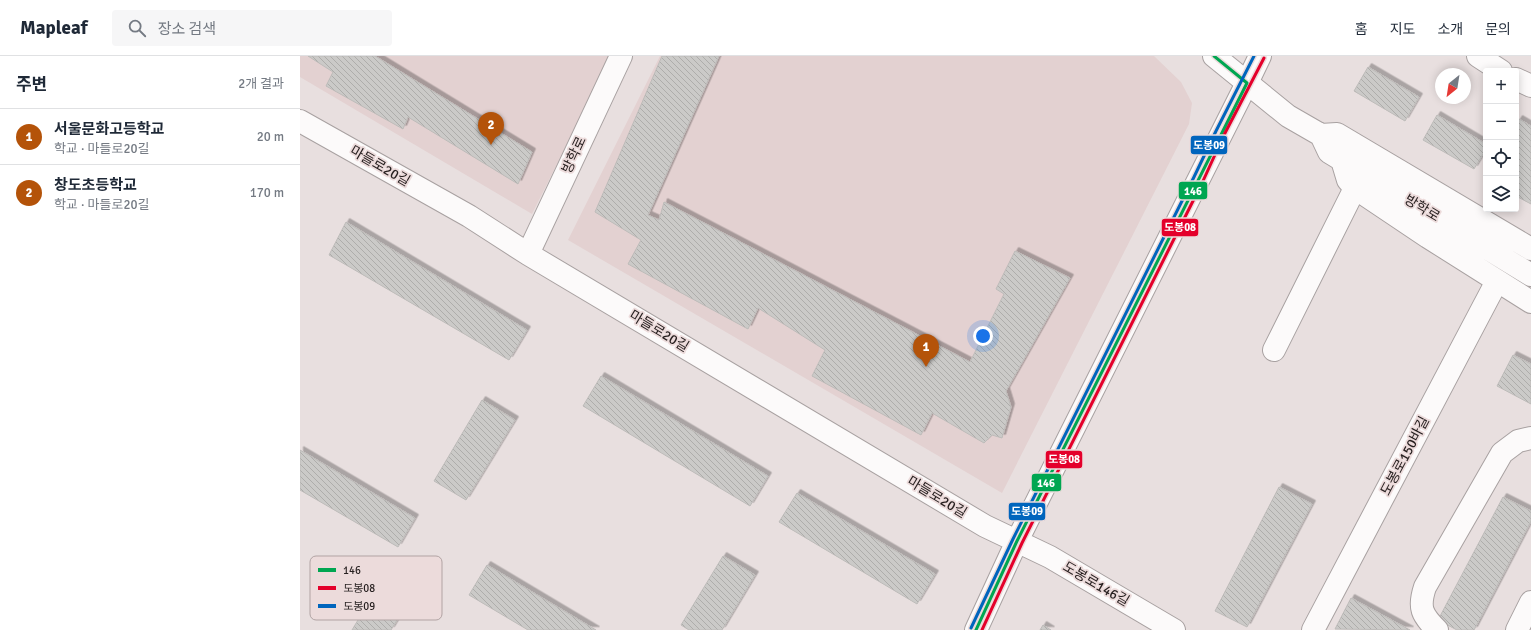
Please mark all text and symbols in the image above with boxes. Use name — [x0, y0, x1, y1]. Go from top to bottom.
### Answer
search box — [112, 10, 392, 46]
text: Mapleaf — [20, 16, 88, 40]
icon: search — [126, 17, 148, 39]
text: 장소 검색 — [158, 20, 216, 38]
text: 홈 — [1355, 21, 1368, 38]
text: 지도 — [1390, 21, 1415, 38]
text: 소개 — [1437, 21, 1463, 38]
text: 문의 — [1485, 21, 1511, 38]
north arrow — [1435, 68, 1471, 104]
map controls — [1483, 68, 1519, 212]
button: + — [1483, 68, 1519, 104]
text: 주변 — [16, 74, 47, 95]
text: 2개 결과 — [238, 76, 284, 92]
button: − — [1483, 104, 1519, 140]
pin: 2 — [478, 112, 504, 145]
text: 서울문화고등학교 — [54, 120, 164, 138]
text: 1 — [25, 129, 33, 145]
text: 20 m — [257, 129, 284, 145]
street label: 방학로 — [558, 134, 590, 176]
line badge: 도봉09 — [1190, 135, 1228, 155]
text: 도봉09 — [1193, 139, 1225, 152]
button: locate — [1483, 140, 1519, 176]
text: 학교 · 마들로20길 — [54, 141, 149, 157]
street label: 마들로20길 — [347, 142, 413, 190]
text: 창도초등학교 — [54, 176, 137, 194]
button: layers — [1483, 176, 1519, 212]
line badge: 146 — [1178, 181, 1208, 200]
text: 2 — [25, 185, 33, 201]
text: 170 m — [250, 185, 284, 201]
text: 146 — [1184, 185, 1202, 198]
street label: 방학로 — [1401, 191, 1443, 225]
text: 학교 · 마들로20길 — [54, 197, 149, 213]
line badge: 도봉08 — [1161, 218, 1199, 237]
text: 도봉08 — [1164, 221, 1196, 234]
street label: 마들로20길 — [626, 307, 692, 355]
your location — [973, 326, 993, 346]
pin: 1 — [913, 334, 939, 367]
street label: 도봉로150바길 — [1377, 414, 1433, 498]
line badge: 도봉08 — [1045, 450, 1083, 469]
text: 도봉08 — [1048, 453, 1080, 466]
street label: 마들로20길 — [904, 473, 970, 521]
line badge: 146 — [1031, 473, 1062, 492]
text: 146 — [1037, 477, 1055, 490]
line badge: 도봉09 — [1008, 502, 1046, 521]
text: 도봉09 — [1011, 505, 1043, 518]
legend — [310, 556, 442, 620]
street label: 도봉로146길 — [1060, 558, 1132, 610]
text: 146 — [343, 564, 361, 577]
text: 도봉08 — [343, 582, 375, 595]
text: 도봉09 — [343, 600, 375, 613]

